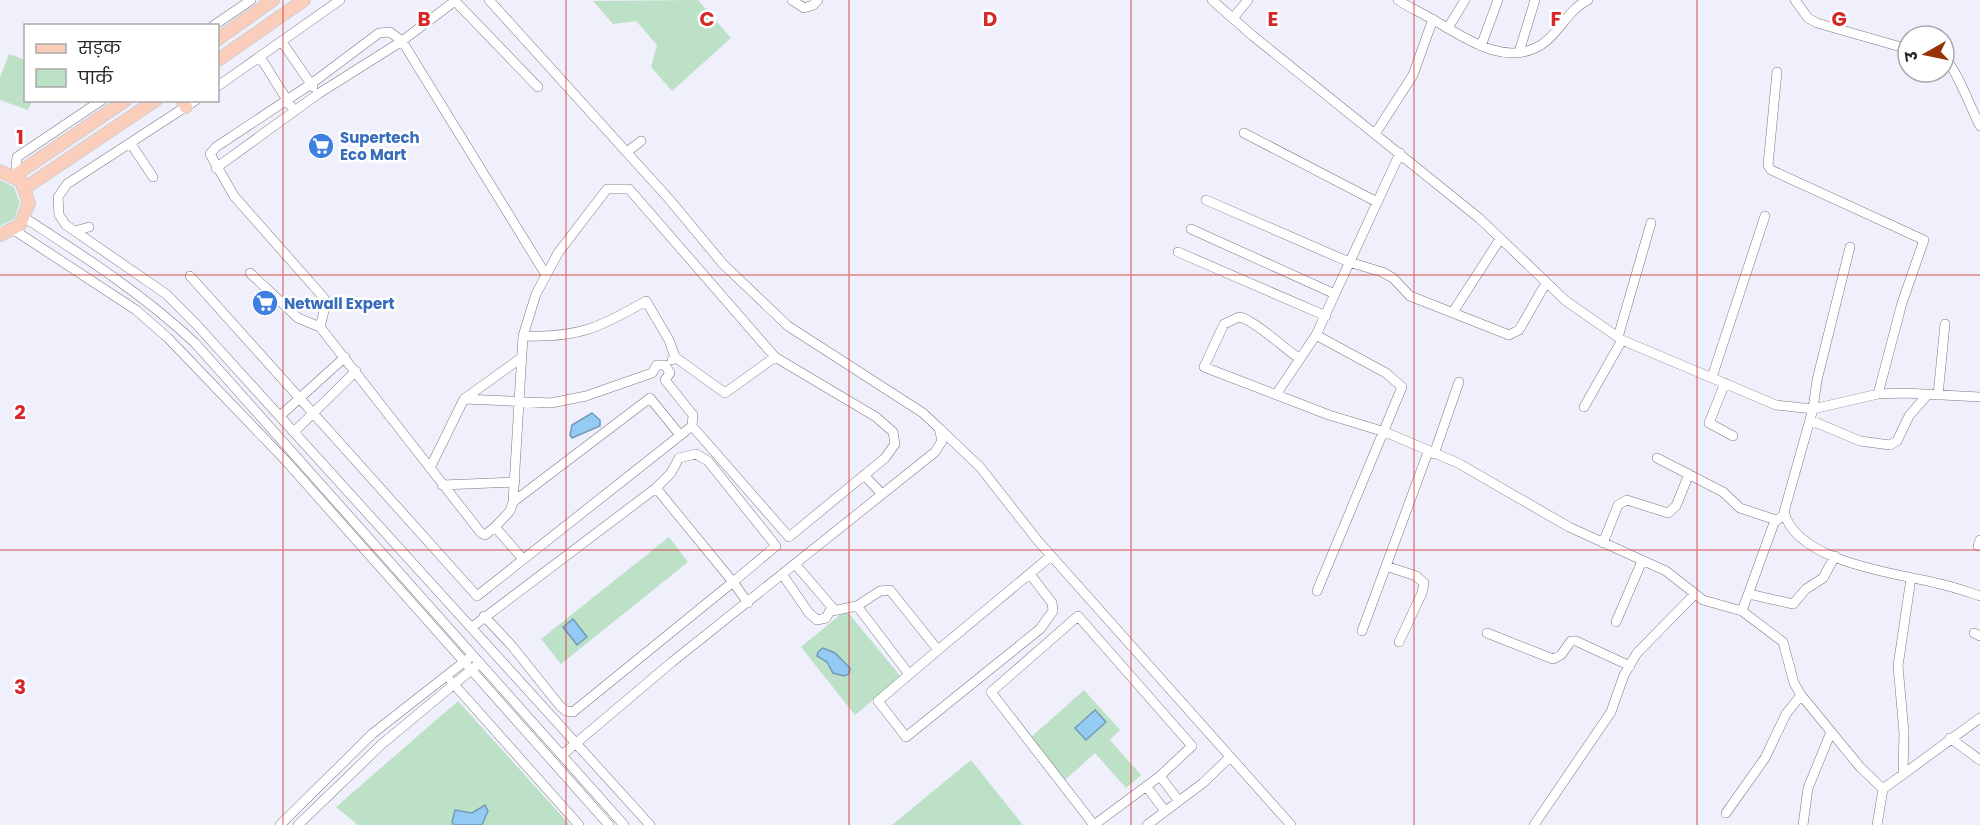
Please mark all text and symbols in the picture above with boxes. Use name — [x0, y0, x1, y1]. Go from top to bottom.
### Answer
text: B — [417, 5, 431, 33]
text: C — [699, 5, 715, 33]
text: D — [983, 5, 997, 33]
text: E — [1268, 5, 1278, 33]
text: F — [1551, 5, 1562, 33]
text: G — [1831, 5, 1847, 33]
legend — [24, 24, 219, 102]
north arrow — [1896, 24, 1956, 84]
text: सड़क — [77, 35, 122, 60]
text: उ — [1899, 49, 1924, 64]
text: पार्क — [77, 65, 114, 90]
text: 1 — [16, 123, 24, 151]
place label: Supertech Eco Mart — [340, 127, 420, 165]
supermarket icon: Supertech Eco Mart — [306, 131, 336, 161]
supermarket icon: Netwall Expert — [250, 288, 280, 318]
place label: Netwall Expert — [284, 293, 395, 314]
text: 2 — [14, 398, 26, 426]
text: 3 — [14, 673, 26, 701]

